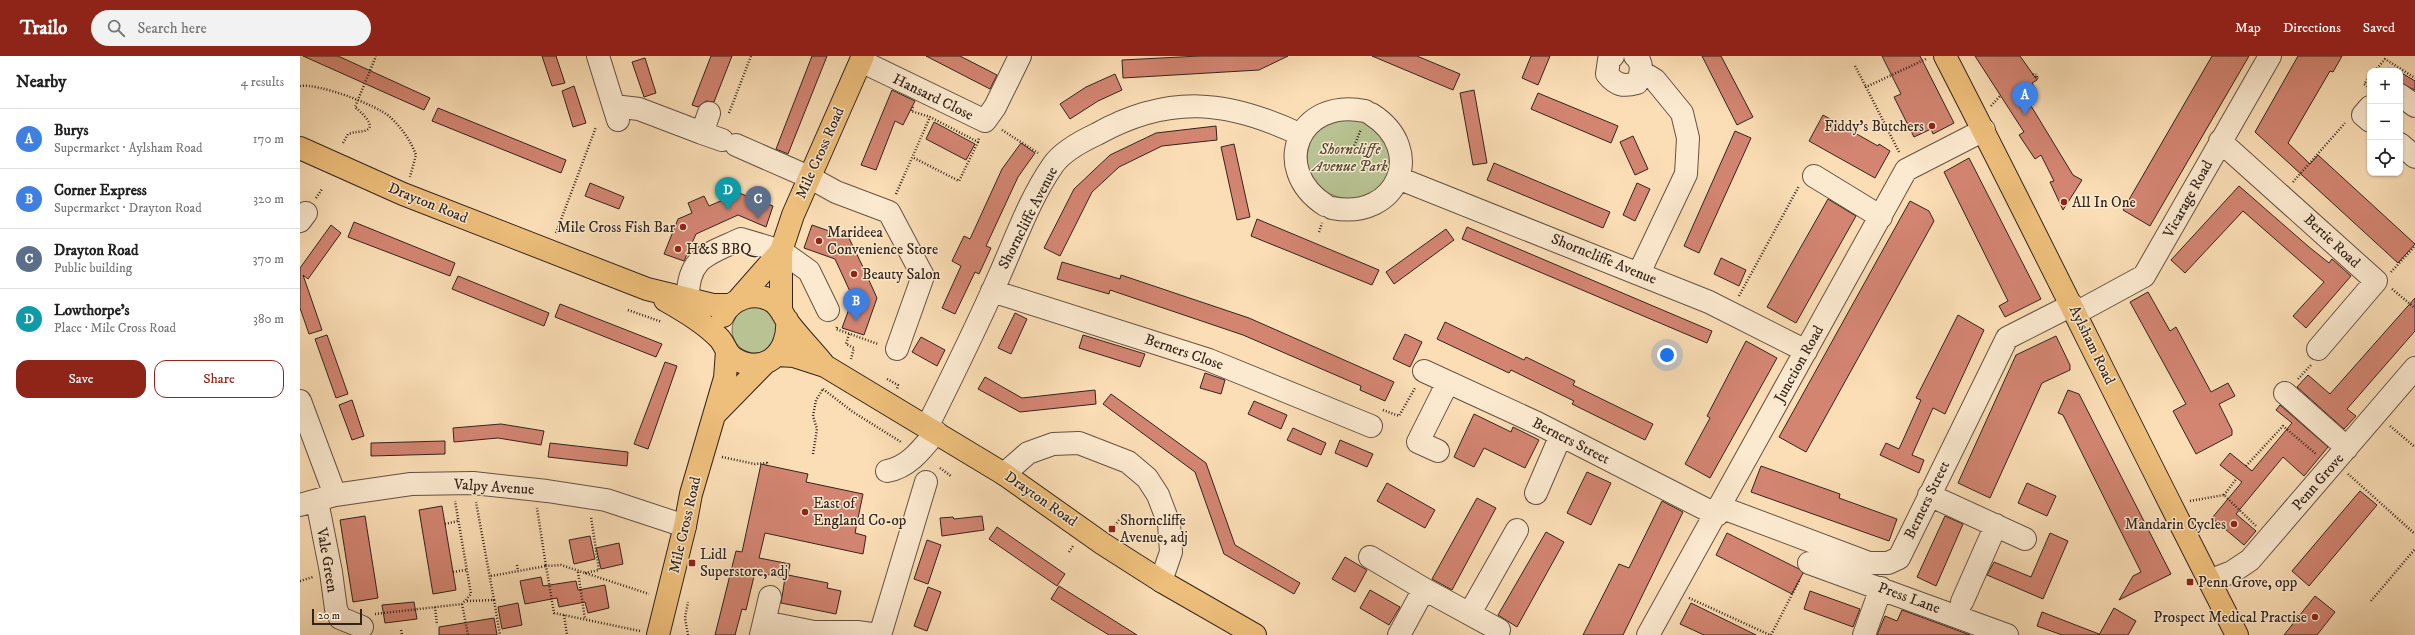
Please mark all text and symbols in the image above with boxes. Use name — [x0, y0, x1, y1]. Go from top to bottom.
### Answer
search box — [91, 10, 371, 46]
text: Trailo — [20, 17, 67, 40]
icon: search — [105, 17, 127, 39]
text: Search here — [137, 19, 207, 38]
text: Map — [2235, 19, 2261, 37]
text: Directions — [2283, 19, 2341, 37]
text: Saved — [2363, 19, 2395, 37]
map controls — [2367, 68, 2403, 176]
button: + — [2367, 68, 2403, 104]
street label: Hansard Close — [890, 69, 976, 125]
text: Nearby — [16, 71, 66, 93]
text: 4 results — [241, 74, 284, 90]
pin: A — [2012, 82, 2038, 115]
street label: Mile Cross Road — [791, 104, 849, 202]
button: − — [2367, 104, 2403, 140]
place label: Fiddy's Butchers — [1824, 117, 1924, 136]
text: Burys — [54, 121, 88, 140]
marker: Fiddy's Butchers — [1927, 121, 1937, 131]
text: A — [25, 131, 33, 147]
text: 170 m — [253, 131, 284, 147]
text: Supermarket · Aylsham Road — [54, 140, 203, 156]
park label: Shorncliffe Avenue Park — [1310, 140, 1388, 176]
button: locate — [2367, 140, 2403, 176]
street label: Vicarage Road — [2158, 156, 2217, 242]
street label: Shorncliffe Avenue — [994, 164, 1062, 272]
pin: D — [715, 177, 741, 210]
street label: Drayton Road — [385, 178, 471, 228]
text: Corner Express — [54, 181, 147, 200]
pin: C — [745, 186, 771, 219]
text: B — [25, 191, 33, 207]
text: 320 m — [253, 191, 284, 207]
place label: All In One — [2072, 193, 2136, 212]
marker: All In One — [2059, 197, 2069, 207]
text: Supermarket · Drayton Road — [54, 200, 202, 216]
street label: Bertie Road — [2300, 210, 2365, 272]
place label: Mile Cross Fish Bar — [557, 218, 675, 237]
marker: Mile Cross Fish Bar — [678, 222, 688, 232]
place label: Marideea Convenience Store — [827, 223, 938, 259]
street label: Shorncliffe Avenue — [1548, 229, 1660, 289]
marker: Marideea Convenience Store — [814, 236, 824, 246]
place label: H&S BBQ — [686, 240, 758, 259]
text: Drayton Road — [54, 241, 138, 260]
marker: H&S BBQ — [673, 244, 683, 254]
text: C — [25, 251, 33, 267]
text: 370 m — [253, 251, 284, 267]
text: Public building — [54, 260, 132, 276]
place label: Beauty Salon — [862, 265, 940, 284]
marker: Beauty Salon — [849, 269, 859, 279]
pin: B — [843, 288, 869, 321]
text: Lowthorpe's — [54, 301, 130, 320]
street label: Aylsham Road — [2065, 302, 2119, 388]
text: D — [24, 311, 34, 327]
text: 380 m — [253, 311, 284, 327]
text: Place · Mile Cross Road — [54, 320, 176, 336]
street label: Junction Road — [1769, 322, 1828, 408]
street label: Berners Close — [1142, 330, 1226, 374]
your location — [1657, 345, 1677, 365]
button: Save — [16, 360, 146, 398]
button: Share — [154, 360, 284, 398]
street label: Berners Street — [1529, 413, 1613, 469]
street label: Penn Grove — [2288, 449, 2348, 515]
street label: Berners Street — [1900, 458, 1954, 542]
street label: Drayton Road — [1001, 467, 1081, 531]
street label: Mile Cross Road — [665, 474, 705, 575]
street label: Valpy Avenue — [452, 475, 535, 499]
place label: East of England Co-op — [813, 494, 907, 530]
marker: East of England Co-op — [800, 507, 810, 517]
place label: Shorncliffe Avenue, adj — [1120, 511, 1188, 547]
place label: Mandarin Cycles — [2125, 515, 2226, 534]
marker: Mandarin Cycles — [2229, 519, 2239, 529]
marker: Shorncliffe Avenue, adj — [1107, 524, 1117, 534]
street label: Vale Green — [312, 525, 342, 594]
place label: Lidl Superstore, adj — [700, 545, 788, 581]
marker: Lidl Superstore, adj — [687, 558, 697, 568]
place label: Penn Grove, opp — [2198, 573, 2298, 592]
marker: Penn Grove, opp — [2185, 577, 2195, 587]
street label: Press Lane — [1875, 578, 1943, 618]
scale bar — [312, 607, 362, 626]
place label: Prospect Medical Practise — [2154, 608, 2307, 627]
text: 20 m — [318, 609, 340, 623]
marker: Prospect Medical Practise — [2310, 612, 2320, 622]

